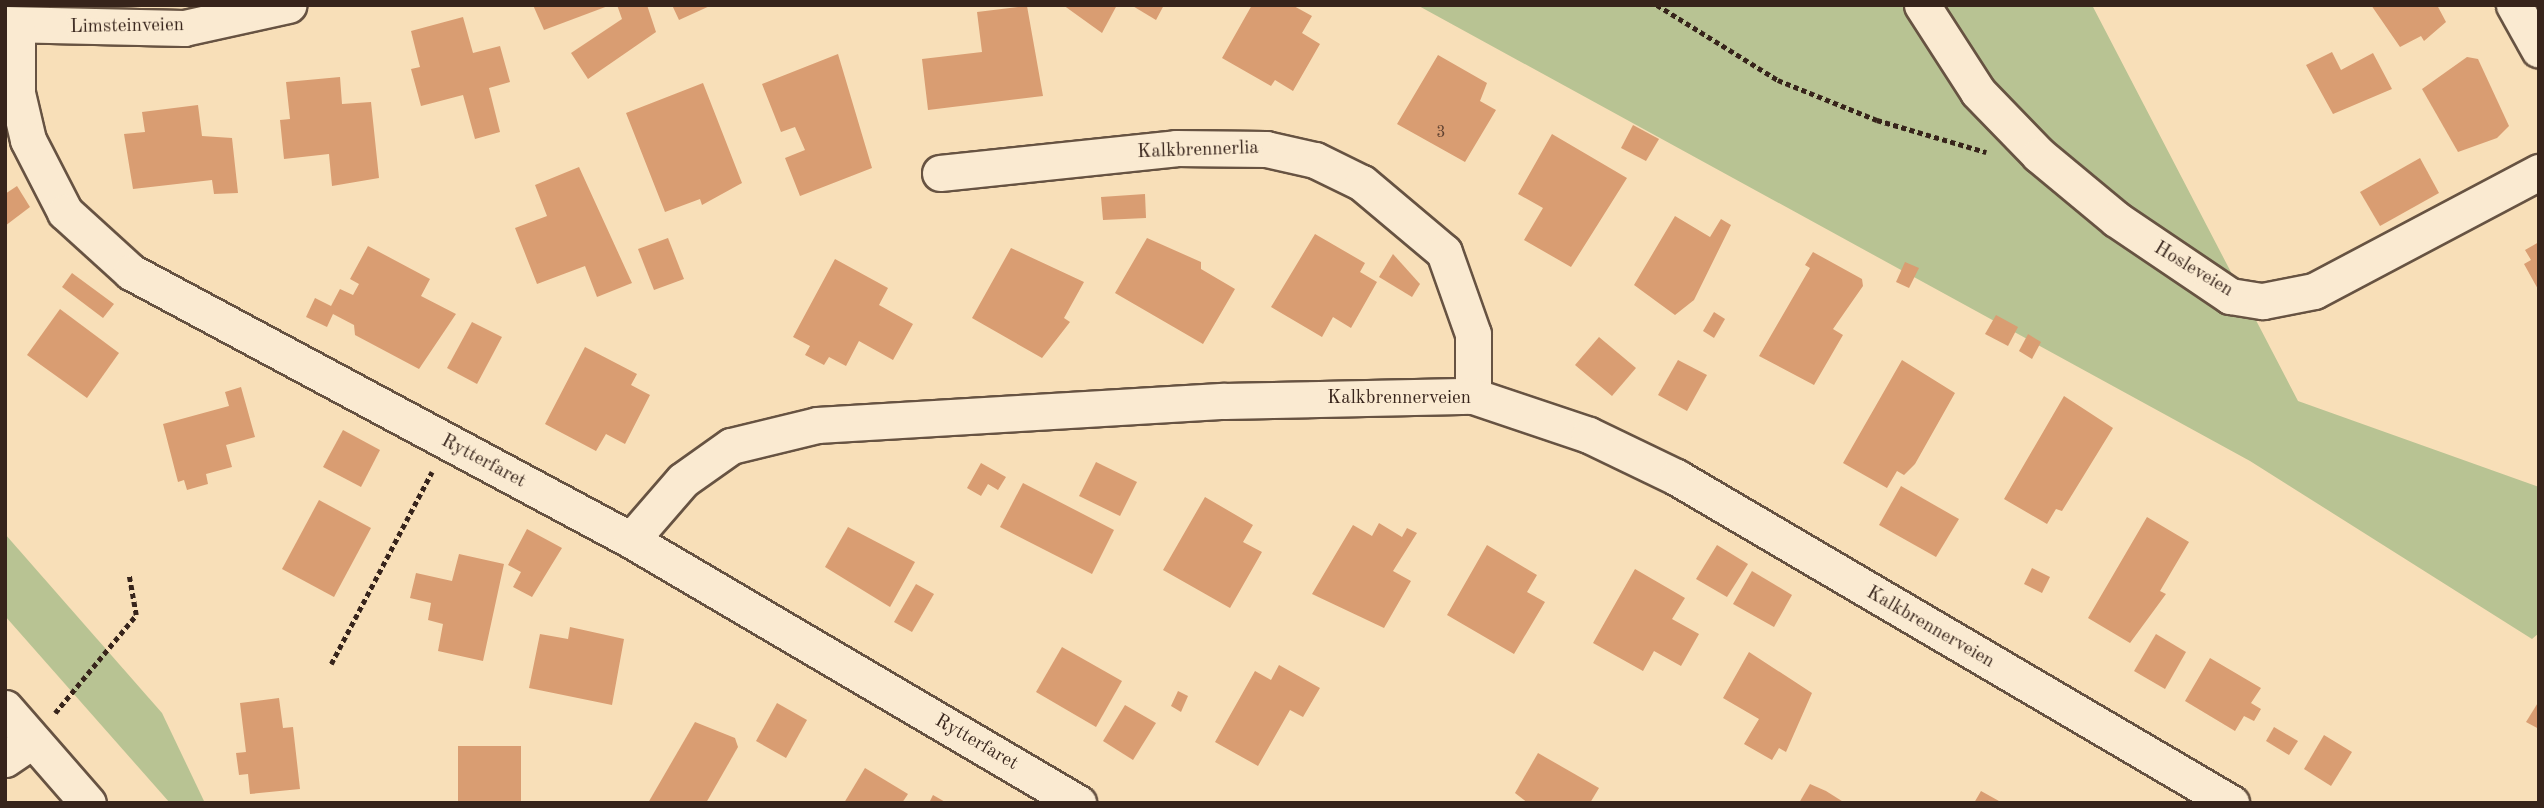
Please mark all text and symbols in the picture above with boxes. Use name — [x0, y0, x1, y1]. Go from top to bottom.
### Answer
street label: Limsteinveien — [70, 15, 184, 39]
house number: 3 — [1436, 123, 1446, 143]
street label: Kalkbrennerlia — [1137, 137, 1259, 165]
street label: Hosleveien — [2149, 237, 2237, 303]
street label: Kalkbrennerveien — [1327, 388, 1471, 410]
street label: Rytterfaret — [437, 430, 529, 494]
street label: Kalkbrennerveien — [1862, 582, 1998, 674]
street label: Rytterfaret — [930, 710, 1022, 776]

